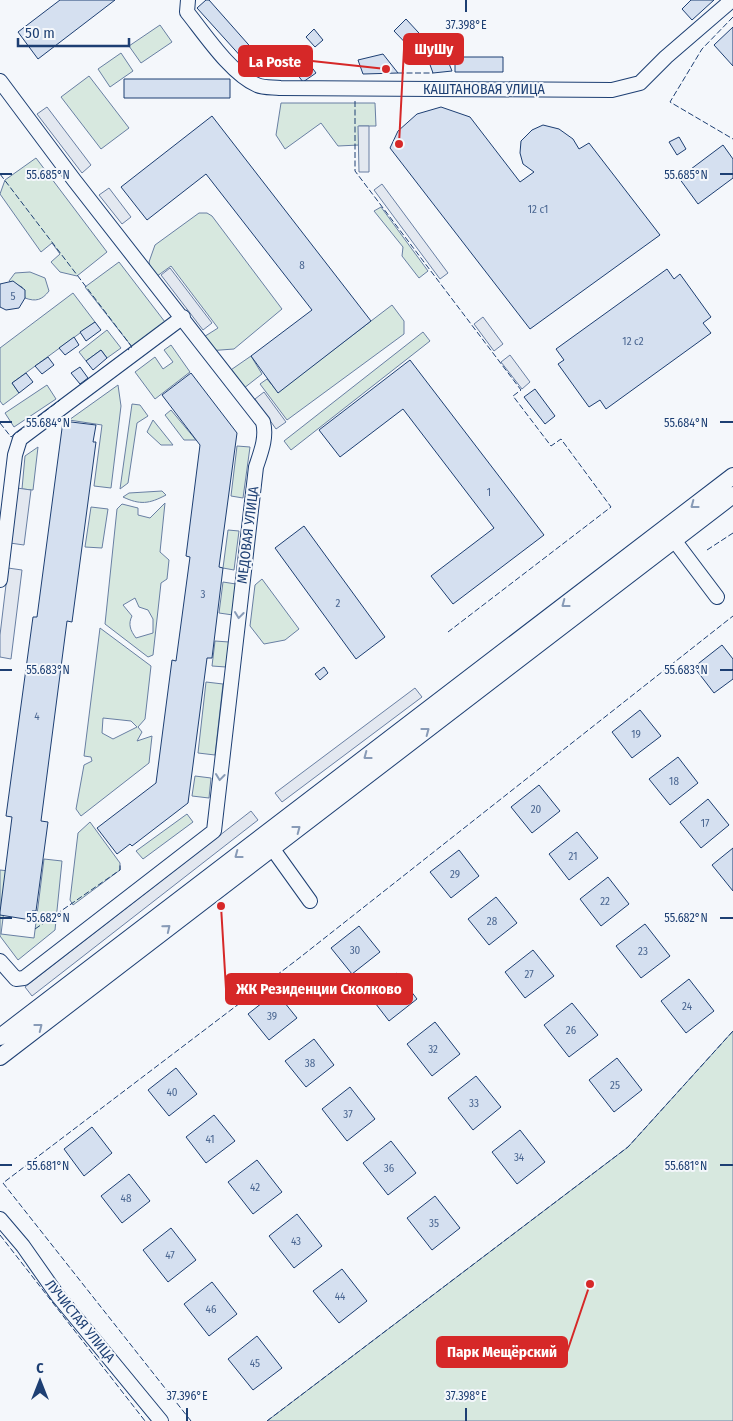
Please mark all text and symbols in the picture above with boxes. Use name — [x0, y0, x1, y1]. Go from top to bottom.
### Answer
scale bar — [18, 15, 129, 47]
text: 37.398°E — [445, 18, 487, 32]
text: 50 m — [25, 24, 55, 42]
callout: ШуШу — [404, 34, 463, 64]
text: ШуШу — [415, 40, 454, 58]
callout: La Poste — [239, 46, 312, 76]
text: La Poste — [249, 53, 302, 71]
street label: КАШТАНОВАЯ УЛИЦА — [423, 81, 546, 98]
text: 55.685°N — [26, 168, 70, 182]
text: 55.685°N — [664, 168, 708, 182]
house number: 12 с1 — [528, 203, 548, 216]
house number: 8 — [299, 259, 305, 272]
house number: 5 — [10, 290, 16, 303]
house number: 12 с2 — [622, 335, 644, 348]
text: 55.684°N — [26, 416, 70, 430]
text: 55.684°N — [664, 416, 708, 430]
street label: МЕДОВАЯ УЛИЦА — [234, 485, 262, 585]
house number: 1 — [487, 486, 491, 499]
one-way arrow — [691, 500, 700, 508]
house number: 3 — [201, 588, 206, 601]
house number: 2 — [336, 597, 341, 610]
one-way arrow — [561, 598, 571, 607]
one-way arrow — [234, 612, 245, 620]
text: 55.683°N — [26, 663, 70, 677]
text: 55.683°N — [664, 663, 708, 677]
house number: 4 — [34, 710, 40, 723]
one-way arrow — [420, 728, 429, 736]
house number: 19 — [631, 728, 641, 741]
one-way arrow — [364, 751, 373, 759]
one-way arrow — [215, 773, 226, 781]
house number: 18 — [669, 775, 679, 788]
house number: 20 — [531, 803, 542, 816]
house number: 17 — [701, 817, 710, 830]
one-way arrow — [291, 827, 300, 835]
one-way arrow — [234, 849, 244, 858]
house number: 21 — [569, 850, 577, 863]
house number: 29 — [450, 868, 460, 881]
house number: 22 — [600, 895, 610, 908]
text: 55.682°N — [26, 911, 70, 925]
text: 55.682°N — [664, 911, 708, 925]
house number: 28 — [487, 915, 498, 928]
one-way arrow — [161, 925, 170, 933]
house number: 30 — [350, 944, 361, 957]
house number: 23 — [638, 945, 648, 958]
house number: 27 — [524, 968, 534, 981]
callout: ЖК Резиденции Сколково — [226, 974, 412, 1004]
text: ЖК Резиденции Сколково — [235, 980, 402, 998]
house number: 24 — [682, 1000, 693, 1013]
house number: 39 — [267, 1010, 277, 1023]
one-way arrow — [33, 1024, 43, 1033]
house number: 26 — [566, 1024, 577, 1037]
house number: 32 — [428, 1043, 438, 1056]
house number: 38 — [305, 1057, 316, 1070]
house number: 25 — [610, 1079, 620, 1092]
house number: 40 — [166, 1086, 178, 1099]
house number: 33 — [469, 1097, 479, 1110]
house number: 37 — [343, 1108, 353, 1121]
house number: 41 — [205, 1133, 215, 1146]
house number: 34 — [514, 1151, 525, 1164]
text: 55.681°N — [27, 1159, 69, 1173]
text: 55.681°N — [665, 1159, 707, 1173]
house number: 36 — [384, 1162, 395, 1175]
house number: 42 — [250, 1181, 260, 1194]
house number: 48 — [121, 1192, 132, 1205]
house number: 35 — [429, 1217, 439, 1230]
house number: 43 — [291, 1235, 301, 1248]
house number: 47 — [165, 1249, 175, 1262]
street label: ЛУЧИСТАЯ УЛИЦА — [42, 1276, 119, 1366]
house number: 44 — [335, 1290, 346, 1303]
house number: 46 — [206, 1303, 217, 1316]
callout: Парк Мещёрский — [437, 1337, 567, 1367]
text: Парк Мещёрский — [447, 1343, 557, 1361]
north arrow — [15, 1356, 65, 1406]
house number: 45 — [250, 1357, 260, 1370]
text: С — [36, 1360, 44, 1377]
text: 37.396°E — [166, 1389, 208, 1403]
text: 37.398°E — [445, 1389, 487, 1403]

